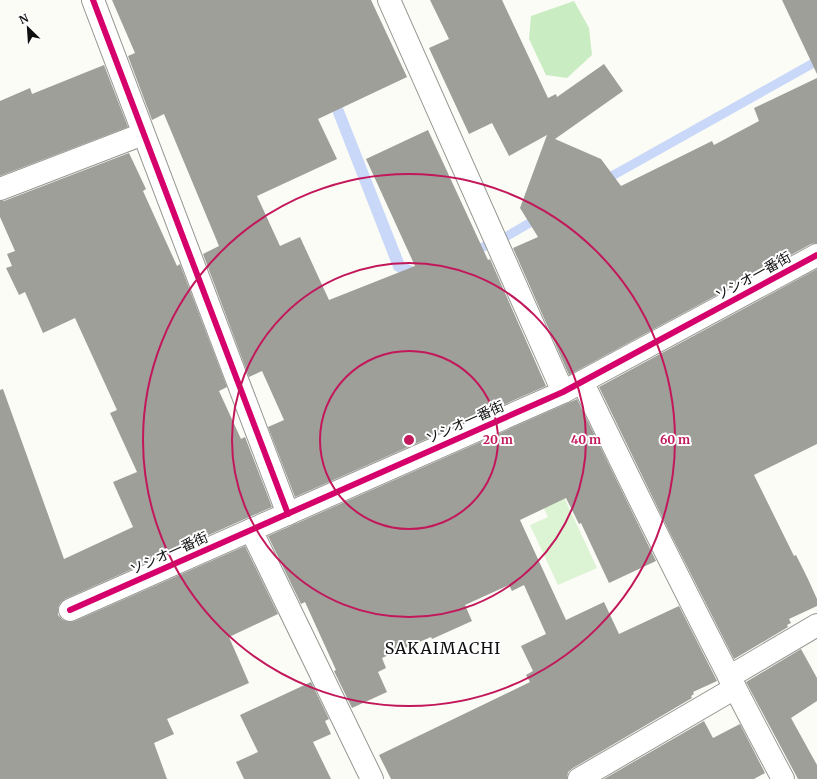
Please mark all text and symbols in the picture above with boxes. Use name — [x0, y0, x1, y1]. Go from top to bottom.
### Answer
north arrow — [8, 8, 48, 48]
text: N — [17, 11, 31, 27]
street label: ソシオ一番街 — [712, 248, 794, 304]
street label: ソシオ一番街 — [423, 397, 507, 447]
text: 20 m — [483, 432, 513, 447]
text: 40 m — [571, 432, 601, 447]
text: 60 m — [660, 432, 690, 447]
centre of rings — [402, 433, 416, 447]
street label: ソシオ一番街 — [127, 528, 211, 578]
district label: SAKAIMACHI — [385, 638, 501, 658]

